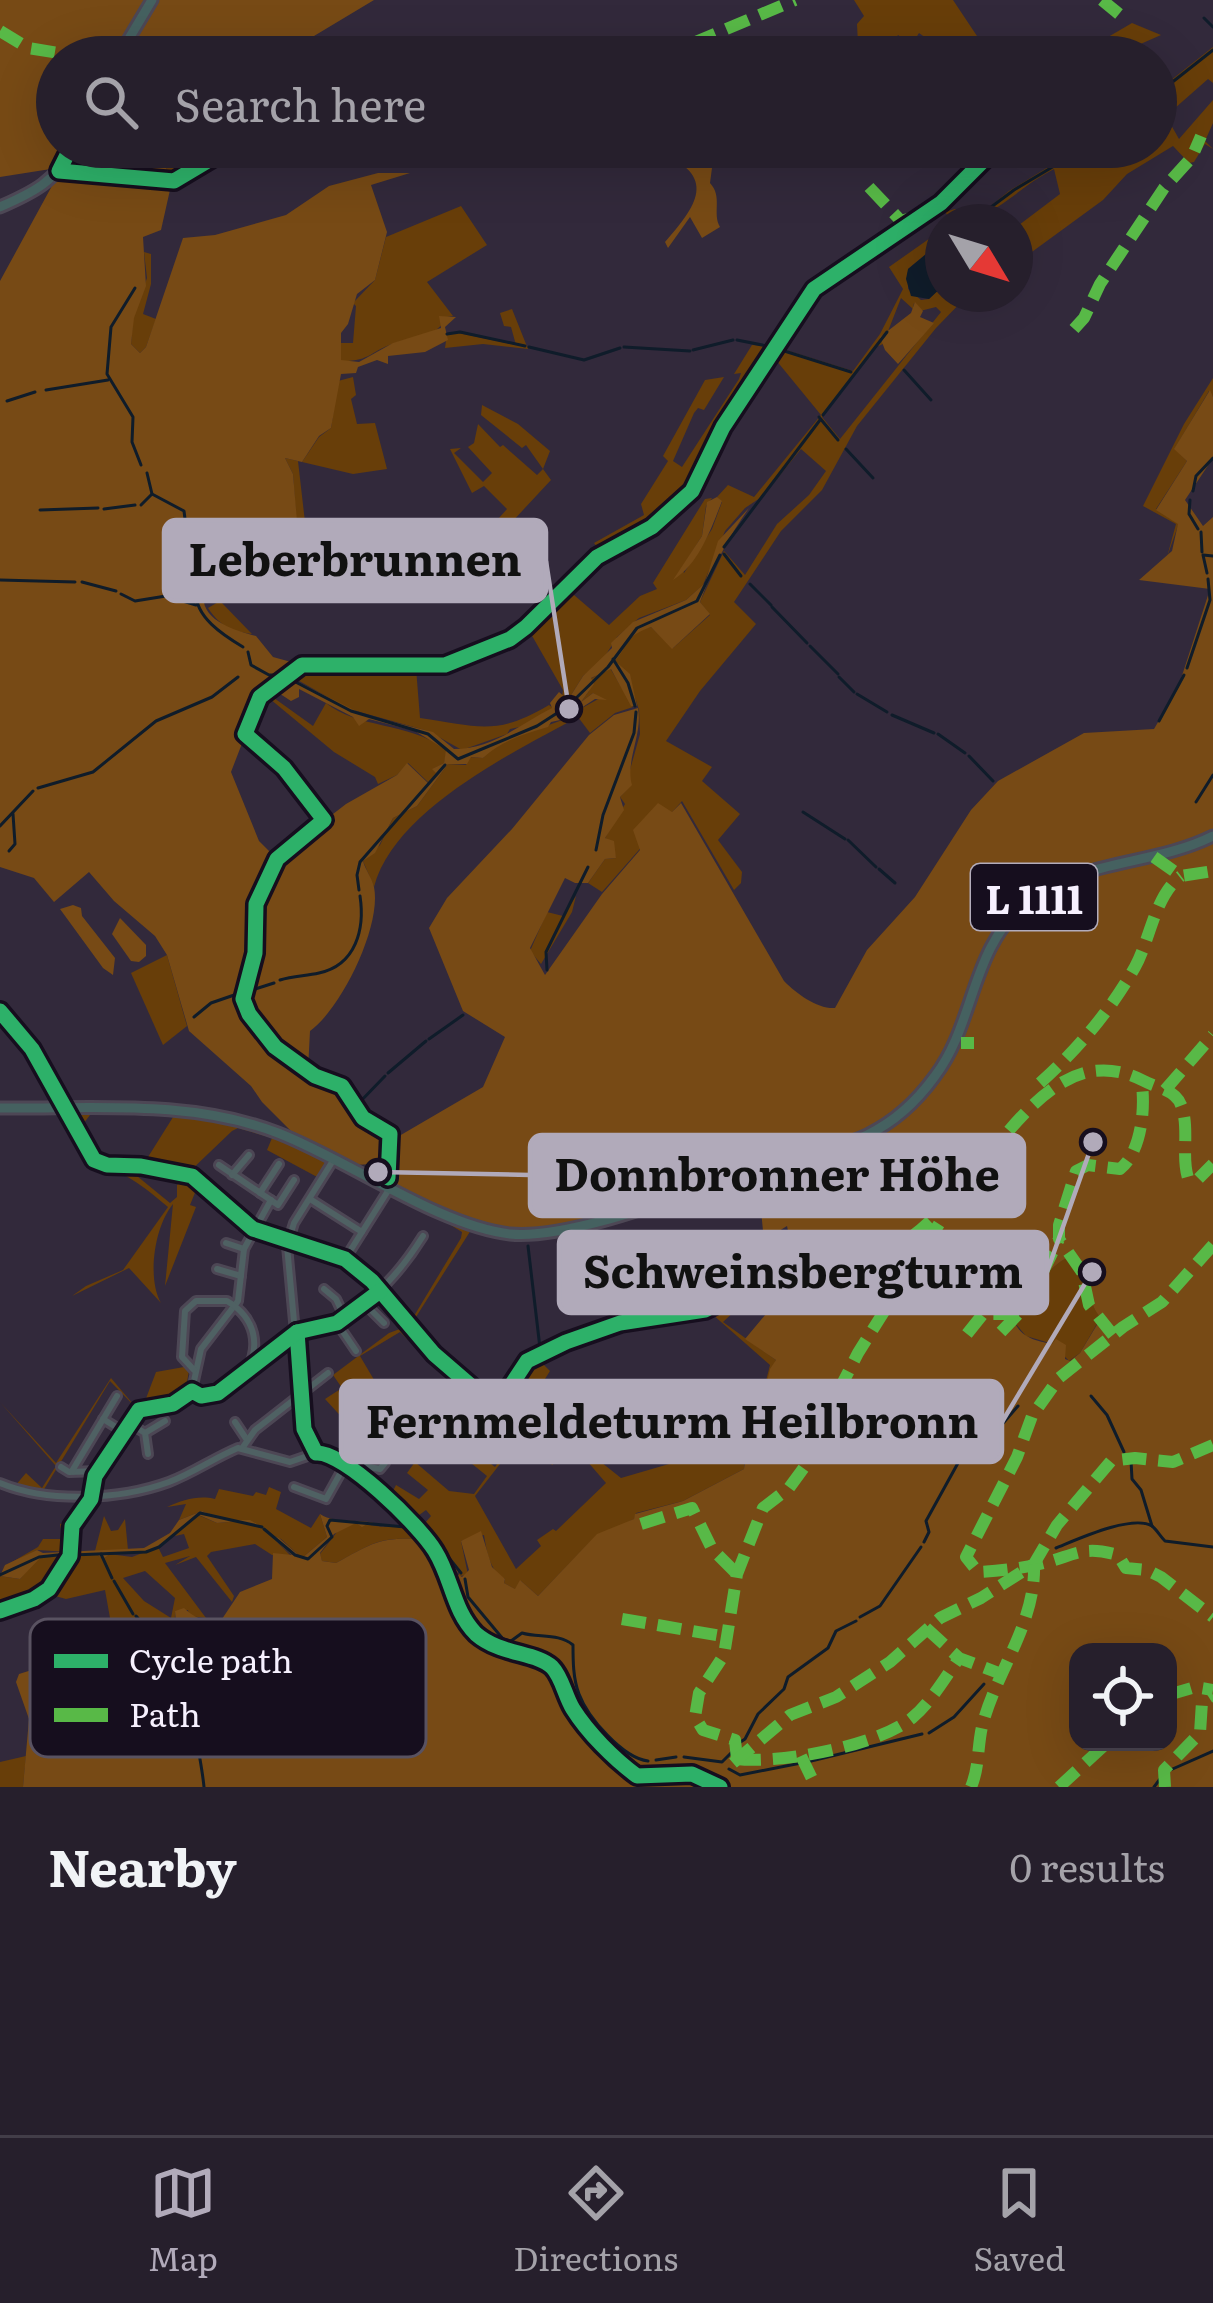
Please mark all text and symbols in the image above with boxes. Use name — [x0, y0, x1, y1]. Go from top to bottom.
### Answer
search box — [36, 36, 1177, 168]
icon: search — [78, 69, 144, 135]
text: Search here — [174, 69, 426, 136]
north arrow — [925, 204, 1033, 312]
callout: Leberbrunnen — [164, 520, 546, 601]
text: Leberbrunnen — [188, 523, 522, 590]
road number: L 1111 — [971, 864, 1097, 930]
callout: Donnbronner Höhe — [530, 1135, 1024, 1216]
text: Donnbronner Höhe — [554, 1138, 1000, 1205]
callout: Schweinsbergturm — [559, 1232, 1047, 1313]
text: Schweinsbergturm — [583, 1235, 1023, 1302]
callout: Fernmeldeturm Heilbronn — [341, 1381, 1002, 1462]
text: Fernmeldeturm Heilbronn — [366, 1385, 979, 1452]
legend — [30, 1619, 426, 1757]
text: Cycle path — [129, 1634, 293, 1683]
map controls — [1069, 1643, 1177, 1751]
button: locate — [1069, 1643, 1177, 1751]
text: Path — [129, 1688, 201, 1737]
text: Nearby — [48, 1827, 237, 1903]
text: 0 results — [1010, 1836, 1165, 1894]
tab: Map — [148, 2160, 218, 2281]
tab: Directions — [513, 2160, 678, 2281]
tab: Saved — [973, 2160, 1065, 2281]

